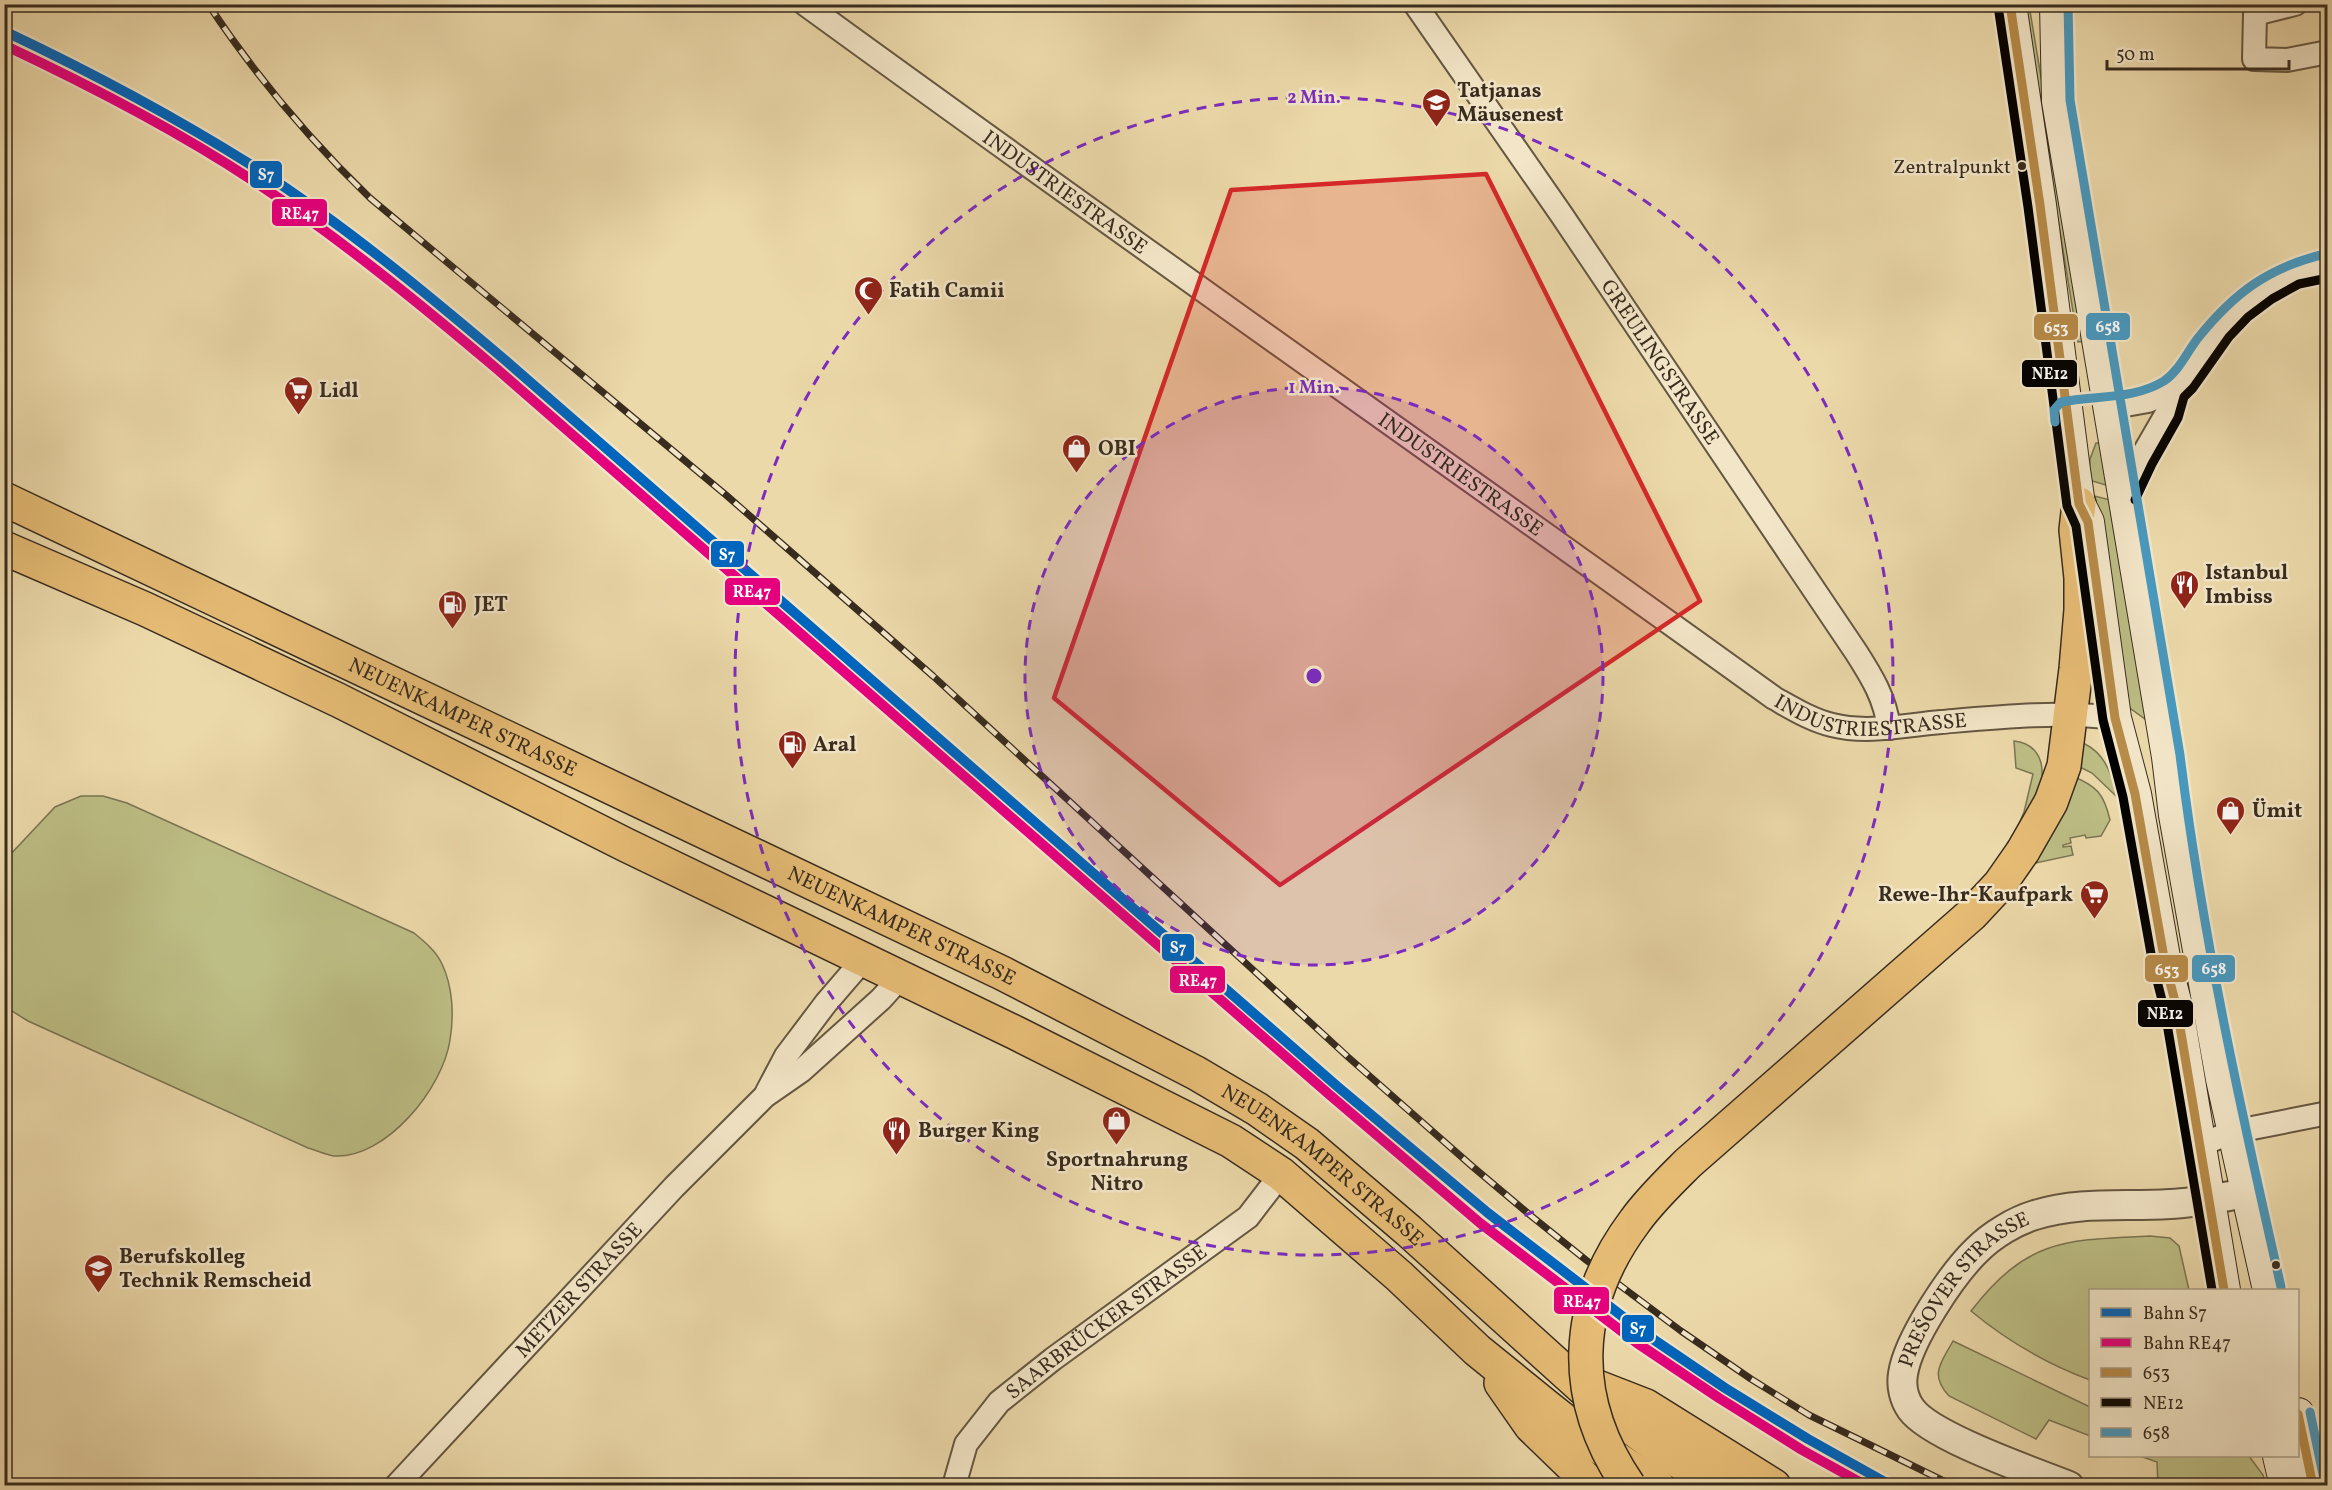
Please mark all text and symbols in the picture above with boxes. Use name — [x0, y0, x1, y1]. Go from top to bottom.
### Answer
scale bar — [2107, 33, 2288, 71]
text: 50 m — [2116, 43, 2155, 68]
place label: Tatjanas Mäusenest — [1457, 77, 1564, 130]
text: 2 Min. — [1287, 86, 1341, 111]
school or university icon: Tatjanas Mäusenest — [1420, 86, 1452, 128]
street label: INDUSTRIESTRASSE — [976, 124, 1153, 262]
place label: Zentralpunkt — [1893, 154, 2011, 182]
line badge: S7 — [249, 160, 283, 189]
marker: Zentralpunkt — [2016, 160, 2028, 172]
text: S7 — [258, 165, 275, 187]
line badge: RE47 — [271, 198, 328, 227]
text: RE47 — [281, 204, 320, 226]
mosque icon: Fatih Camii — [852, 274, 884, 316]
street label: GREULINGSTRASSE — [1593, 274, 1726, 451]
place label: Fatih Camii — [889, 277, 1005, 306]
line badge: 658 — [2085, 312, 2131, 341]
line badge: 653 — [2033, 313, 2079, 341]
text: 658 — [2095, 317, 2121, 339]
text: 653 — [2044, 318, 2068, 340]
line badge: NE12 — [2021, 359, 2078, 388]
text: NE12 — [2032, 364, 2068, 386]
supermarket icon: Lidl — [282, 374, 314, 416]
text: 1 Min. — [1288, 376, 1340, 401]
place label: Lidl — [319, 377, 359, 406]
street label: INDUSTRIESTRASSE — [1371, 406, 1549, 544]
shop icon: OBI — [1061, 432, 1093, 474]
place label: OBI — [1098, 435, 1136, 464]
line badge: S7 — [710, 540, 745, 568]
text: S7 — [719, 545, 736, 567]
place label: Istanbul Imbiss — [2205, 559, 2288, 612]
restaurant icon: Istanbul Imbiss — [2168, 568, 2200, 610]
line badge: RE47 — [724, 577, 781, 606]
text: RE47 — [733, 582, 772, 604]
fuel station icon: JET — [437, 588, 469, 630]
place label: JET — [473, 591, 508, 620]
street label: NEUENKAMPER STRASSE — [343, 652, 581, 785]
centre of rings — [1304, 666, 1324, 686]
street label: INDUSTRIESTRASSE — [1768, 688, 1968, 745]
fuel station icon: Aral — [776, 728, 808, 770]
place label: Aral — [813, 731, 856, 760]
shop icon: Ümit — [2215, 794, 2247, 836]
place label: Ümit — [2252, 797, 2302, 826]
street label: NEUENKAMPER STRASSE — [782, 860, 1021, 994]
supermarket icon: Rewe-Ihr-Kaufpark — [2078, 878, 2110, 920]
place label: Rewe-Ihr-Kaufpark — [1878, 881, 2073, 910]
line badge: S7 — [1161, 933, 1195, 962]
text: S7 — [1170, 938, 1187, 960]
line badge: 653 — [2144, 954, 2189, 983]
line badge: 658 — [2191, 954, 2236, 983]
text: 658 — [2201, 959, 2227, 981]
text: 653 — [2155, 960, 2179, 982]
line badge: RE47 — [1169, 965, 1226, 994]
text: RE47 — [1179, 971, 1218, 993]
line badge: NE12 — [2137, 999, 2194, 1028]
text: NE12 — [2147, 1004, 2183, 1026]
street label: NEUENKAMPER STRASSE — [1215, 1078, 1430, 1254]
shop icon: Sportnahrung Nitro — [1101, 1104, 1133, 1146]
restaurant icon: Burger King — [881, 1114, 913, 1156]
place label: Burger King — [918, 1117, 1039, 1146]
place label: Sportnahrung Nitro — [1046, 1146, 1188, 1199]
street label: PREŠOVER STRASSE — [1892, 1205, 2034, 1371]
street label: METZER STRASSE — [509, 1217, 650, 1365]
street label: SAARBRÜCKER STRASSE — [1000, 1239, 1213, 1407]
place label: Berufskolleg Technik Remscheid — [119, 1243, 312, 1296]
school or university icon: Berufskolleg Technik Remscheid — [82, 1252, 114, 1294]
unlabelled marker — [2270, 1259, 2282, 1271]
line badge: RE47 — [1553, 1286, 1610, 1315]
legend — [2089, 1289, 2299, 1457]
text: RE47 — [1563, 1292, 1602, 1314]
text: Bahn S7 — [2143, 1302, 2207, 1327]
line badge: S7 — [1621, 1314, 1655, 1343]
text: S7 — [1630, 1319, 1647, 1341]
text: Bahn RE47 — [2143, 1332, 2231, 1357]
text: 653 — [2143, 1362, 2170, 1387]
text: NE12 — [2143, 1392, 2184, 1417]
text: 658 — [2143, 1422, 2170, 1447]

